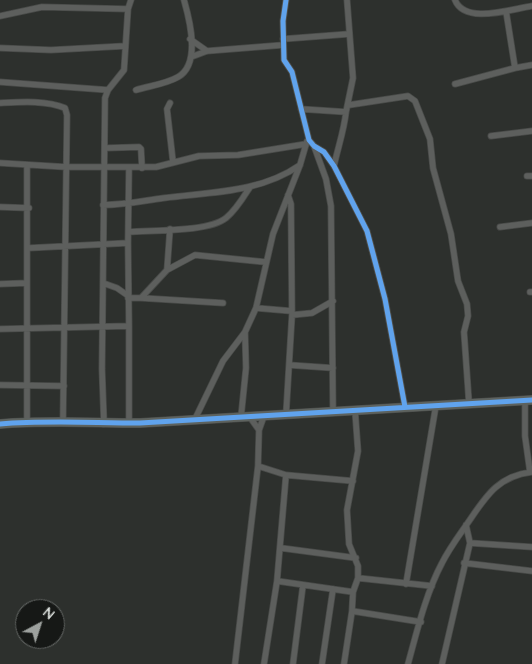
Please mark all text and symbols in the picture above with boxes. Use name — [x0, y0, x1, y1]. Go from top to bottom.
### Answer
north arrow — [15, 599, 65, 649]
text: N — [39, 603, 59, 623]

